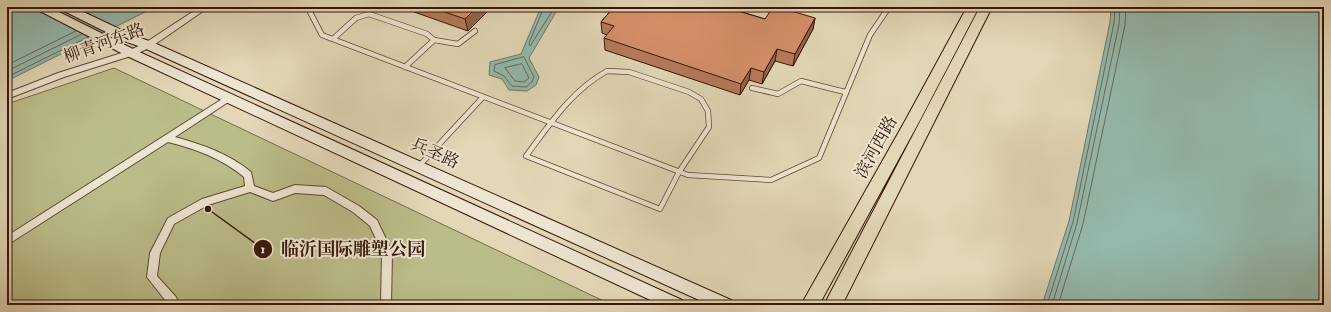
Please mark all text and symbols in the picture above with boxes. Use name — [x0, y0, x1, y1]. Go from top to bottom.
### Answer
street label: 柳青河东路 — [60, 19, 148, 67]
street label: 滨河西路 — [850, 112, 902, 182]
street label: 兵圣路 — [407, 133, 463, 173]
callout: 临沂国际雕塑公园 — [253, 234, 433, 264]
text: 临沂国际雕塑公园 — [281, 238, 425, 261]
text: 1 — [261, 242, 265, 257]

